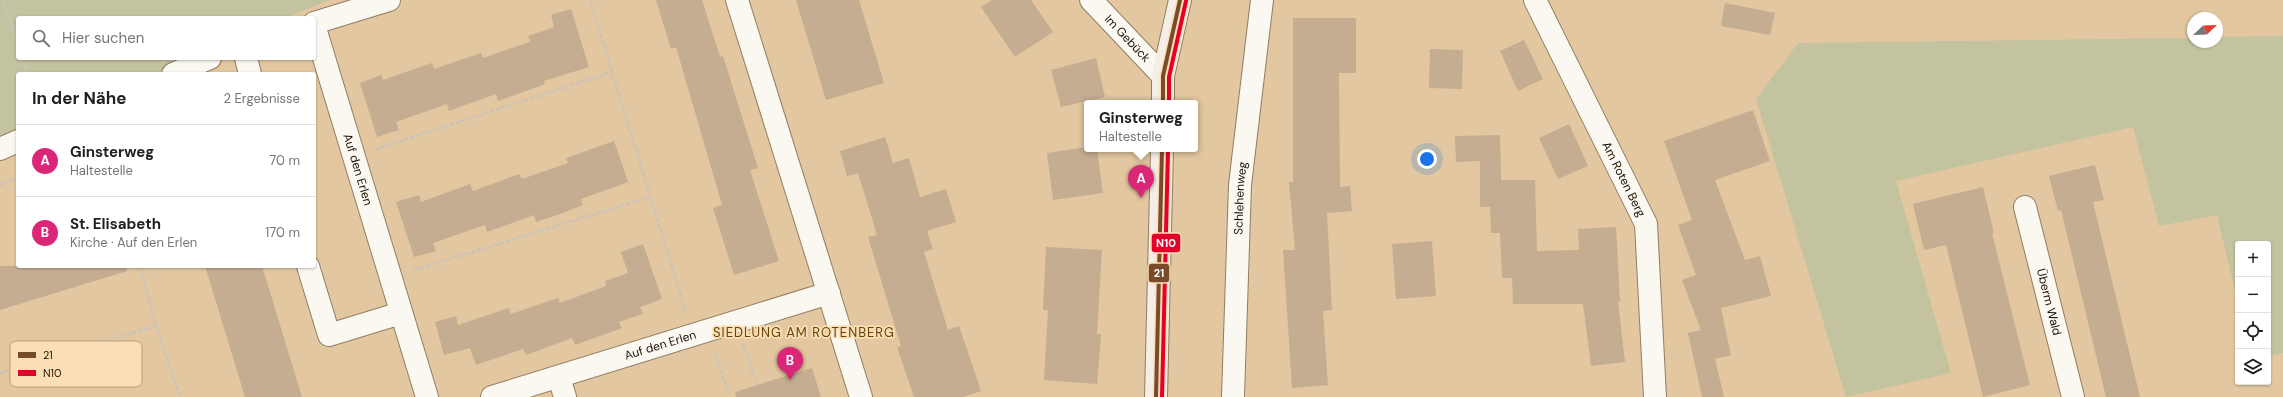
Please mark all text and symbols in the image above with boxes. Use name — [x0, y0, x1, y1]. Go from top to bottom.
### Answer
street label: Im Gebück — [1101, 11, 1154, 66]
north arrow — [2187, 12, 2223, 48]
search box — [16, 16, 316, 60]
icon: search — [30, 27, 52, 49]
text: Hier suchen — [62, 28, 144, 48]
text: In der Nähe — [32, 87, 127, 109]
text: 2 Ergebnisse — [224, 90, 300, 107]
popup — [1084, 100, 1198, 152]
text: Ginsterweg — [1099, 108, 1183, 128]
text: Haltestelle — [1099, 128, 1162, 145]
street label: Auf den Erlen — [339, 132, 376, 207]
street label: Am Roten Berg — [1598, 139, 1649, 220]
text: Ginsterweg — [70, 142, 154, 162]
your location — [1417, 149, 1437, 169]
text: A — [40, 152, 50, 169]
text: 70 m — [269, 152, 300, 169]
street label: Schlehenweg — [1230, 160, 1251, 235]
text: Haltestelle — [70, 162, 133, 179]
pin: A — [1128, 165, 1154, 198]
text: St. Elisabeth — [70, 214, 161, 234]
text: B — [41, 224, 49, 241]
text: 170 m — [265, 224, 300, 241]
line badge: N10 — [1151, 233, 1181, 253]
text: Kirche · Auf den Erlen — [70, 234, 197, 251]
text: N10 — [1156, 236, 1176, 250]
map controls — [2235, 241, 2271, 385]
button: + — [2235, 241, 2271, 277]
line badge: 21 — [1148, 263, 1170, 283]
text: 21 — [1154, 266, 1164, 280]
street label: Überm Wald — [2033, 267, 2065, 337]
button: − — [2235, 277, 2271, 313]
button: locate — [2235, 313, 2271, 349]
district label: SIEDLUNG AM ROTENBERG — [713, 324, 895, 341]
street label: Auf den Erlen — [622, 326, 698, 364]
legend — [10, 341, 142, 387]
pin: B — [777, 347, 803, 380]
text: 21 — [43, 348, 53, 362]
button: layers — [2235, 349, 2271, 385]
text: N10 — [43, 366, 62, 380]

